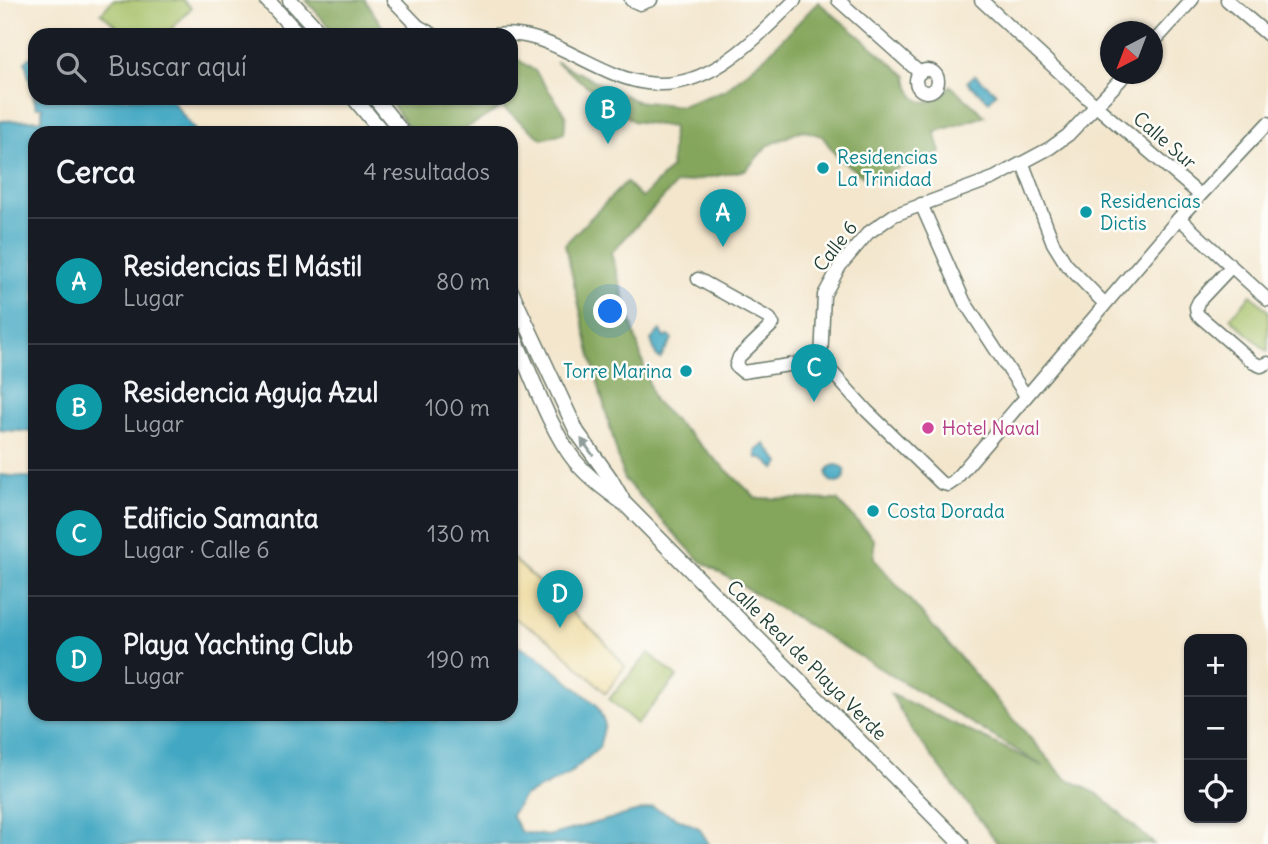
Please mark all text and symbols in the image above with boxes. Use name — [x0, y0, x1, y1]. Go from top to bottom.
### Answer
north arrow — [1100, 21, 1163, 84]
search box — [28, 28, 518, 105]
icon: search — [52, 48, 90, 86]
text: Buscar aquí — [108, 50, 247, 83]
pin: B — [585, 86, 631, 144]
street label: Calle Sur — [1128, 106, 1202, 174]
place label: Residencias La Trinidad — [837, 145, 938, 191]
text: Cerca — [56, 153, 135, 191]
text: 4 resultados — [363, 157, 490, 186]
marker: Residencias La Trinidad — [815, 160, 831, 176]
pin: A — [700, 189, 746, 247]
place label: Residencias Dictis — [1100, 189, 1201, 235]
marker: Residencias Dictis — [1078, 204, 1094, 220]
street label: Calle 6 — [808, 216, 862, 276]
text: Residencias El Mástil — [123, 250, 362, 283]
text: A — [72, 267, 86, 296]
text: 80 m — [436, 267, 490, 296]
text: Lugar — [123, 283, 184, 312]
your location — [593, 294, 627, 328]
pin: C — [791, 344, 837, 402]
place label: Torre Marina — [563, 359, 672, 383]
marker: Torre Marina — [678, 363, 694, 379]
text: Residencia Aguja Azul — [123, 376, 378, 409]
text: B — [71, 393, 87, 422]
text: 100 m — [425, 393, 490, 422]
text: Lugar — [123, 409, 184, 438]
place label: Hotel Naval — [942, 416, 1039, 440]
marker: Hotel Naval — [920, 420, 936, 436]
one-way arrow — [580, 438, 595, 456]
place label: Costa Dorada — [887, 499, 1005, 523]
text: Edificio Samanta — [123, 502, 319, 535]
marker: Costa Dorada — [865, 503, 881, 519]
text: C — [71, 519, 87, 548]
text: 130 m — [427, 519, 490, 548]
text: Lugar · Calle 6 — [123, 535, 270, 564]
pin: D — [537, 570, 583, 628]
street label: Calle Real de Playa Verde — [722, 575, 892, 745]
text: Playa Yachting Club — [123, 628, 353, 661]
map controls — [1184, 634, 1247, 823]
button: + — [1184, 634, 1247, 697]
text: D — [71, 645, 87, 674]
text: 190 m — [427, 645, 490, 674]
text: Lugar — [123, 661, 184, 690]
button: − — [1184, 697, 1247, 760]
button: locate — [1184, 760, 1247, 823]

